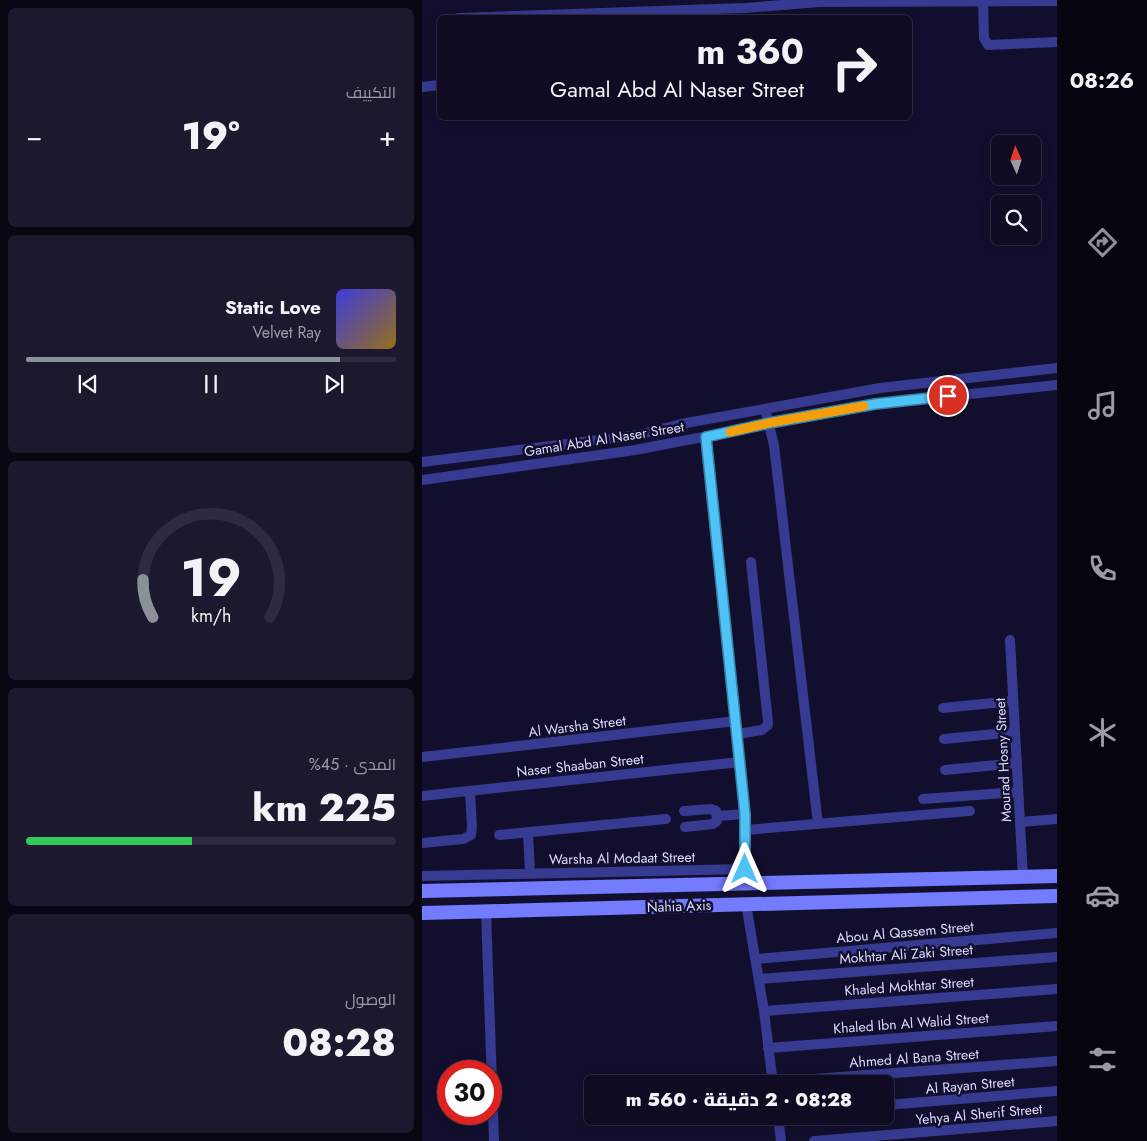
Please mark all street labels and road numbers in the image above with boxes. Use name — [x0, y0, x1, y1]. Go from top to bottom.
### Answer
street label: Gamal Abd Al Naser Street — [523, 416, 686, 462]
street label: Mourad Hosny Street — [990, 697, 1016, 823]
street label: Al Warsha Street — [527, 710, 627, 742]
street label: Naser Shaaban Street — [515, 748, 645, 782]
street label: Warsha Al Modaat Street — [549, 847, 696, 869]
street label: Nahia Axis — [646, 895, 712, 917]
street label: Abou Al Qassem Street — [835, 916, 975, 948]
street label: Mokhtar Ali Zaki Street — [839, 939, 974, 969]
street label: Khaled Mokhtar Street — [844, 971, 975, 1000]
street label: Khaled Ibn Al Walid Street — [833, 1008, 990, 1038]
street label: Ahmed Al Bana Street — [849, 1043, 980, 1073]
street label: Al Rayan Street — [925, 1071, 1016, 1099]
street label: Yehya Al Sherif Street — [915, 1098, 1044, 1129]

